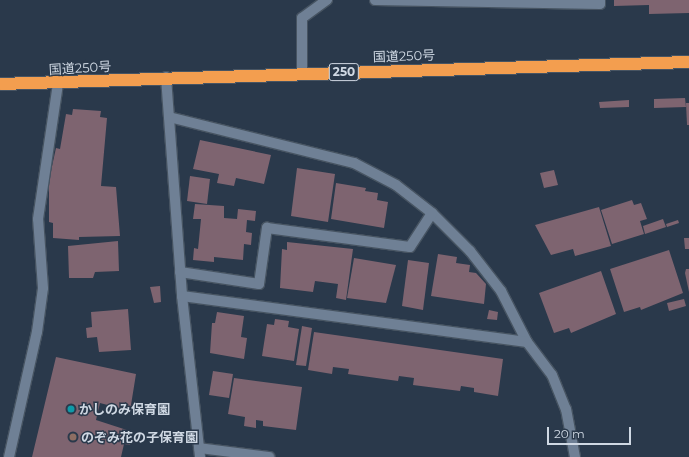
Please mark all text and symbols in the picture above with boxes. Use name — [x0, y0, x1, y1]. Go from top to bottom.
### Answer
street label: 国道250号 — [373, 47, 435, 65]
street label: 国道250号 — [48, 59, 112, 77]
road number: 250 — [328, 62, 360, 82]
place label: かしのみ保育園 — [79, 401, 170, 417]
marker: かしのみ保育園 — [66, 404, 76, 414]
scale bar — [549, 419, 633, 445]
text: 20 m — [554, 426, 585, 441]
place label: のぞみ花の子保育園 — [81, 429, 198, 445]
marker: のぞみ花の子保育園 — [68, 432, 78, 442]

